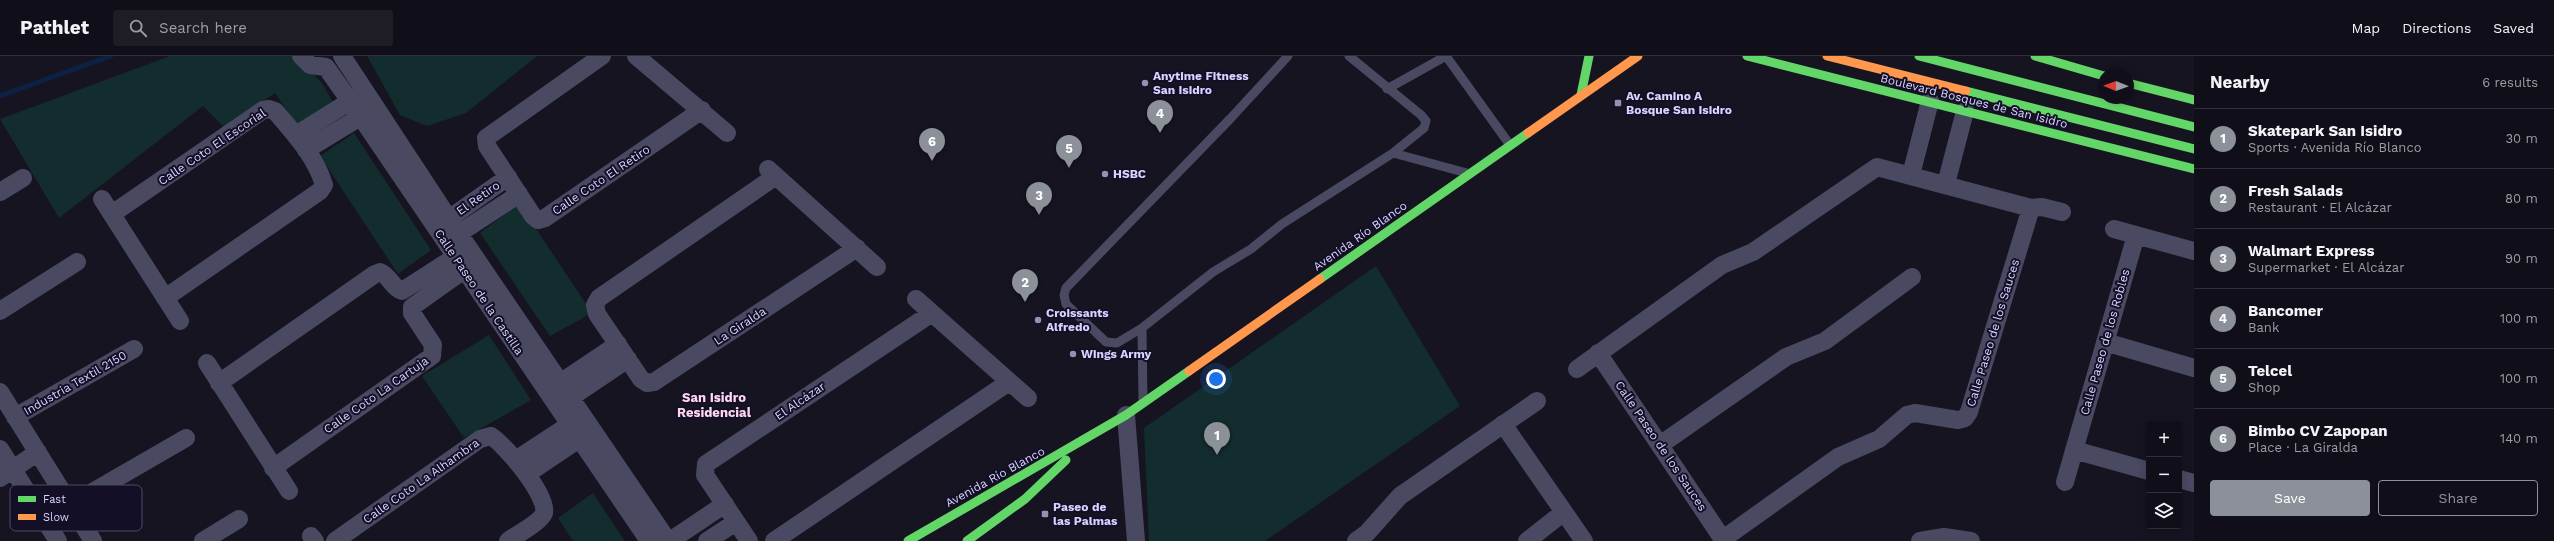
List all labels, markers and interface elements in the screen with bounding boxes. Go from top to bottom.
search box [113,10,393,46]
text: Pathlet [20,16,89,39]
icon: search [127,17,149,39]
text: Search here [159,19,247,37]
text: Map [2352,20,2380,36]
text: Directions [2402,20,2471,36]
text: Saved [2493,20,2534,36]
north arrow [2098,68,2134,104]
place label: Anytime Fitness San Isidro [1153,69,1249,97]
street label: Boulevard Bosques de San Isidro [1879,71,2069,131]
text: Nearby [2210,72,2269,92]
text: 6 results [2482,75,2538,90]
marker: Anytime Fitness San Isidro [1140,78,1150,88]
place label: Av. Camino A Bosque San Isidro [1626,89,1732,117]
marker: Av. Camino A Bosque San Isidro [1613,98,1623,108]
pin: 4 [1147,100,1173,133]
street label: Calle Coto El Escorial [156,106,269,188]
text: Skatepark San Isidro [2248,122,2402,140]
pin: 6 [919,128,945,161]
text: 1 [2220,131,2226,146]
text: 30 m [2506,131,2538,146]
pin: 5 [1056,135,1082,168]
text: Sports · Avenida Río Blanco [2248,140,2422,155]
street label: Calle Coto El Retiro [550,142,652,218]
place label: HSBC [1113,167,1146,181]
marker: HSBC [1100,169,1110,179]
street label: El Retiro [454,178,502,218]
pin: 3 [1026,182,1052,215]
text: Fresh Salads [2248,182,2343,200]
text: 2 [2219,191,2227,206]
text: 80 m [2505,191,2538,206]
street label: Avenida Río Blanco [1310,198,1410,274]
text: Restaurant · El Alcázar [2248,200,2392,215]
street label: Calle Paseo de la Castilla [432,227,526,358]
text: Walmart Express [2248,242,2375,260]
text: 3 [2219,251,2227,266]
text: 90 m [2505,251,2538,266]
street label: Calle Paseo de los Sauces [1964,258,2022,408]
text: Supermarket · El Alcázar [2248,260,2405,275]
street label: Calle Paseo de los Robles [2077,267,2133,417]
pin: 2 [1012,269,1038,302]
text: Bancomer [2248,302,2323,320]
street label: La Giralda [711,304,769,348]
place label: Croissants Alfredo [1046,306,1109,334]
text: 4 [2219,311,2227,326]
text: 100 m [2500,311,2538,326]
marker: Croissants Alfredo [1033,315,1043,325]
text: Bank [2248,320,2279,335]
place label: Wings Army [1081,347,1152,361]
street label: Industria Textil 2150 [21,348,129,418]
marker: Wings Army [1068,349,1078,359]
street label: Calle Coto La Cartuja [321,353,431,437]
text: Telcel [2248,362,2292,380]
your location [1206,369,1226,389]
text: 5 [2219,371,2227,386]
text: 100 m [2500,371,2538,386]
street label: Calle Paseo de los Sauces [1612,378,1710,514]
street label: El Alcázar [772,379,828,423]
text: Shop [2248,380,2280,395]
district label: San Isidro Residencial [677,390,752,420]
map controls [2146,421,2182,529]
button: + [2146,421,2182,457]
pin: 1 [1204,422,1230,455]
text: Bimbo CV Zapopan [2248,422,2388,440]
text: 6 [2219,431,2227,446]
text: 140 m [2500,431,2538,446]
street label: Calle Coto La Alhambra [360,435,482,526]
text: Place · La Giralda [2248,440,2358,455]
street label: Avenida Río Blanco [943,444,1047,510]
button: − [2146,457,2182,493]
button: Save [2210,480,2370,516]
button: Share [2378,480,2538,516]
legend [10,485,142,531]
text: Fast [43,493,66,506]
button: layers [2146,493,2182,529]
place label: Paseo de las Palmas [1053,500,1118,528]
marker: Paseo de las Palmas [1040,509,1050,519]
text: Slow [43,511,69,524]

